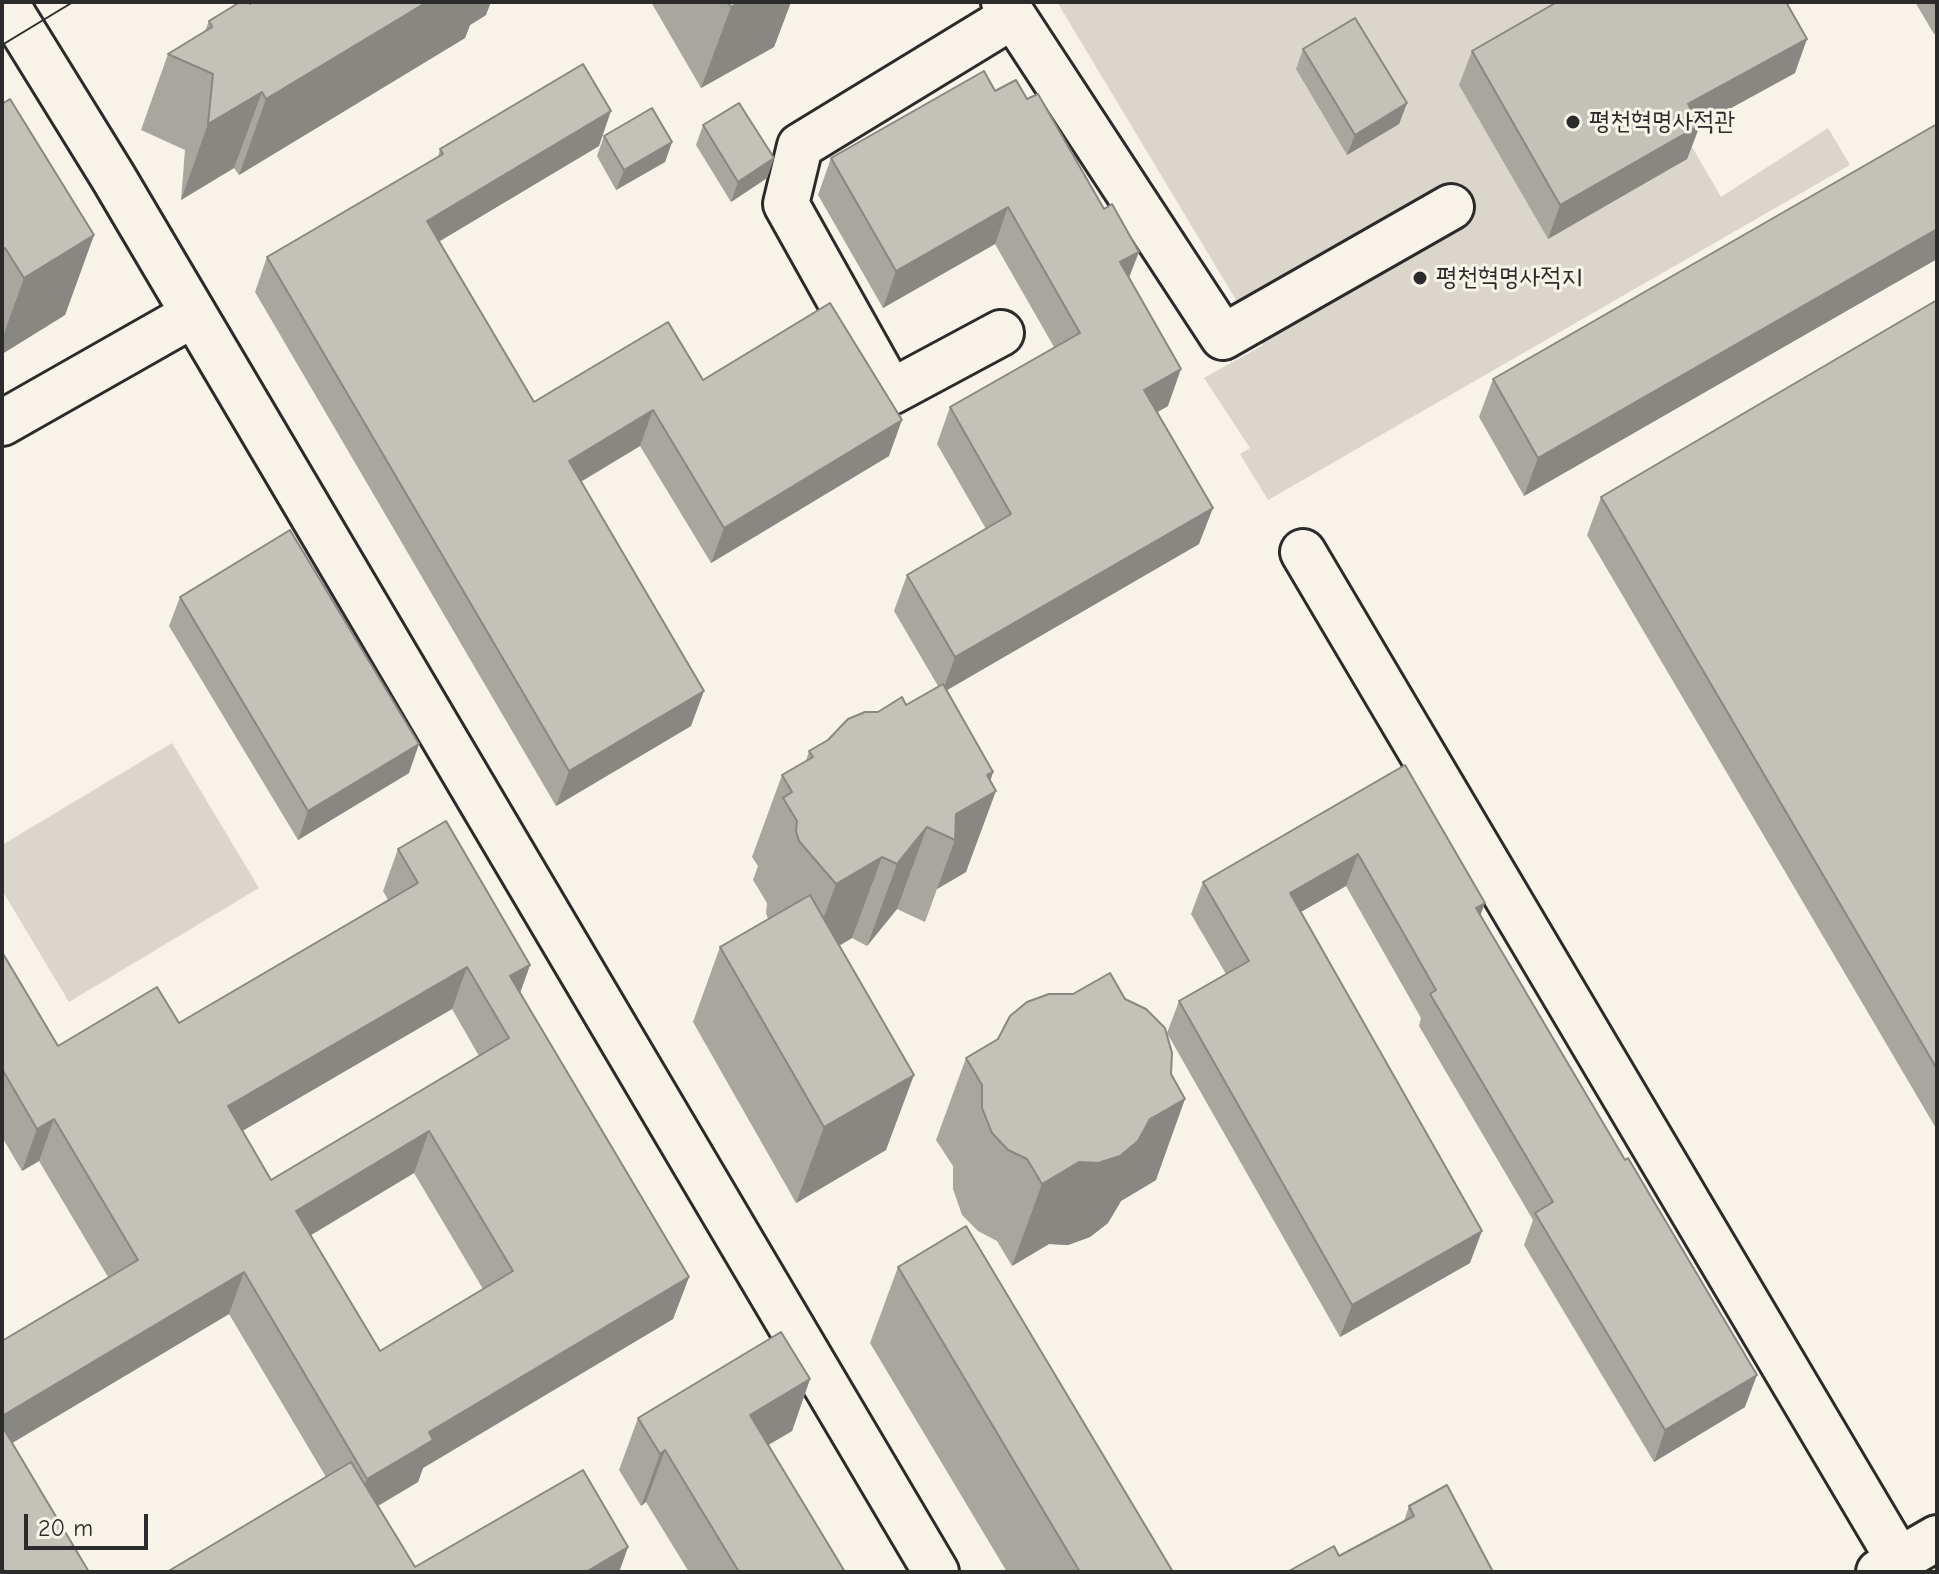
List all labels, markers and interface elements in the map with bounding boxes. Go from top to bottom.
place label: 평천혁명사적관 [1589,106,1735,138]
marker: 평천혁명사적관 [1564,113,1582,131]
place label: 평천혁명사적지 [1436,262,1582,294]
marker: 평천혁명사적지 [1411,269,1429,287]
scale bar [28,1498,152,1548]
text: 20 m [38,1514,93,1542]

